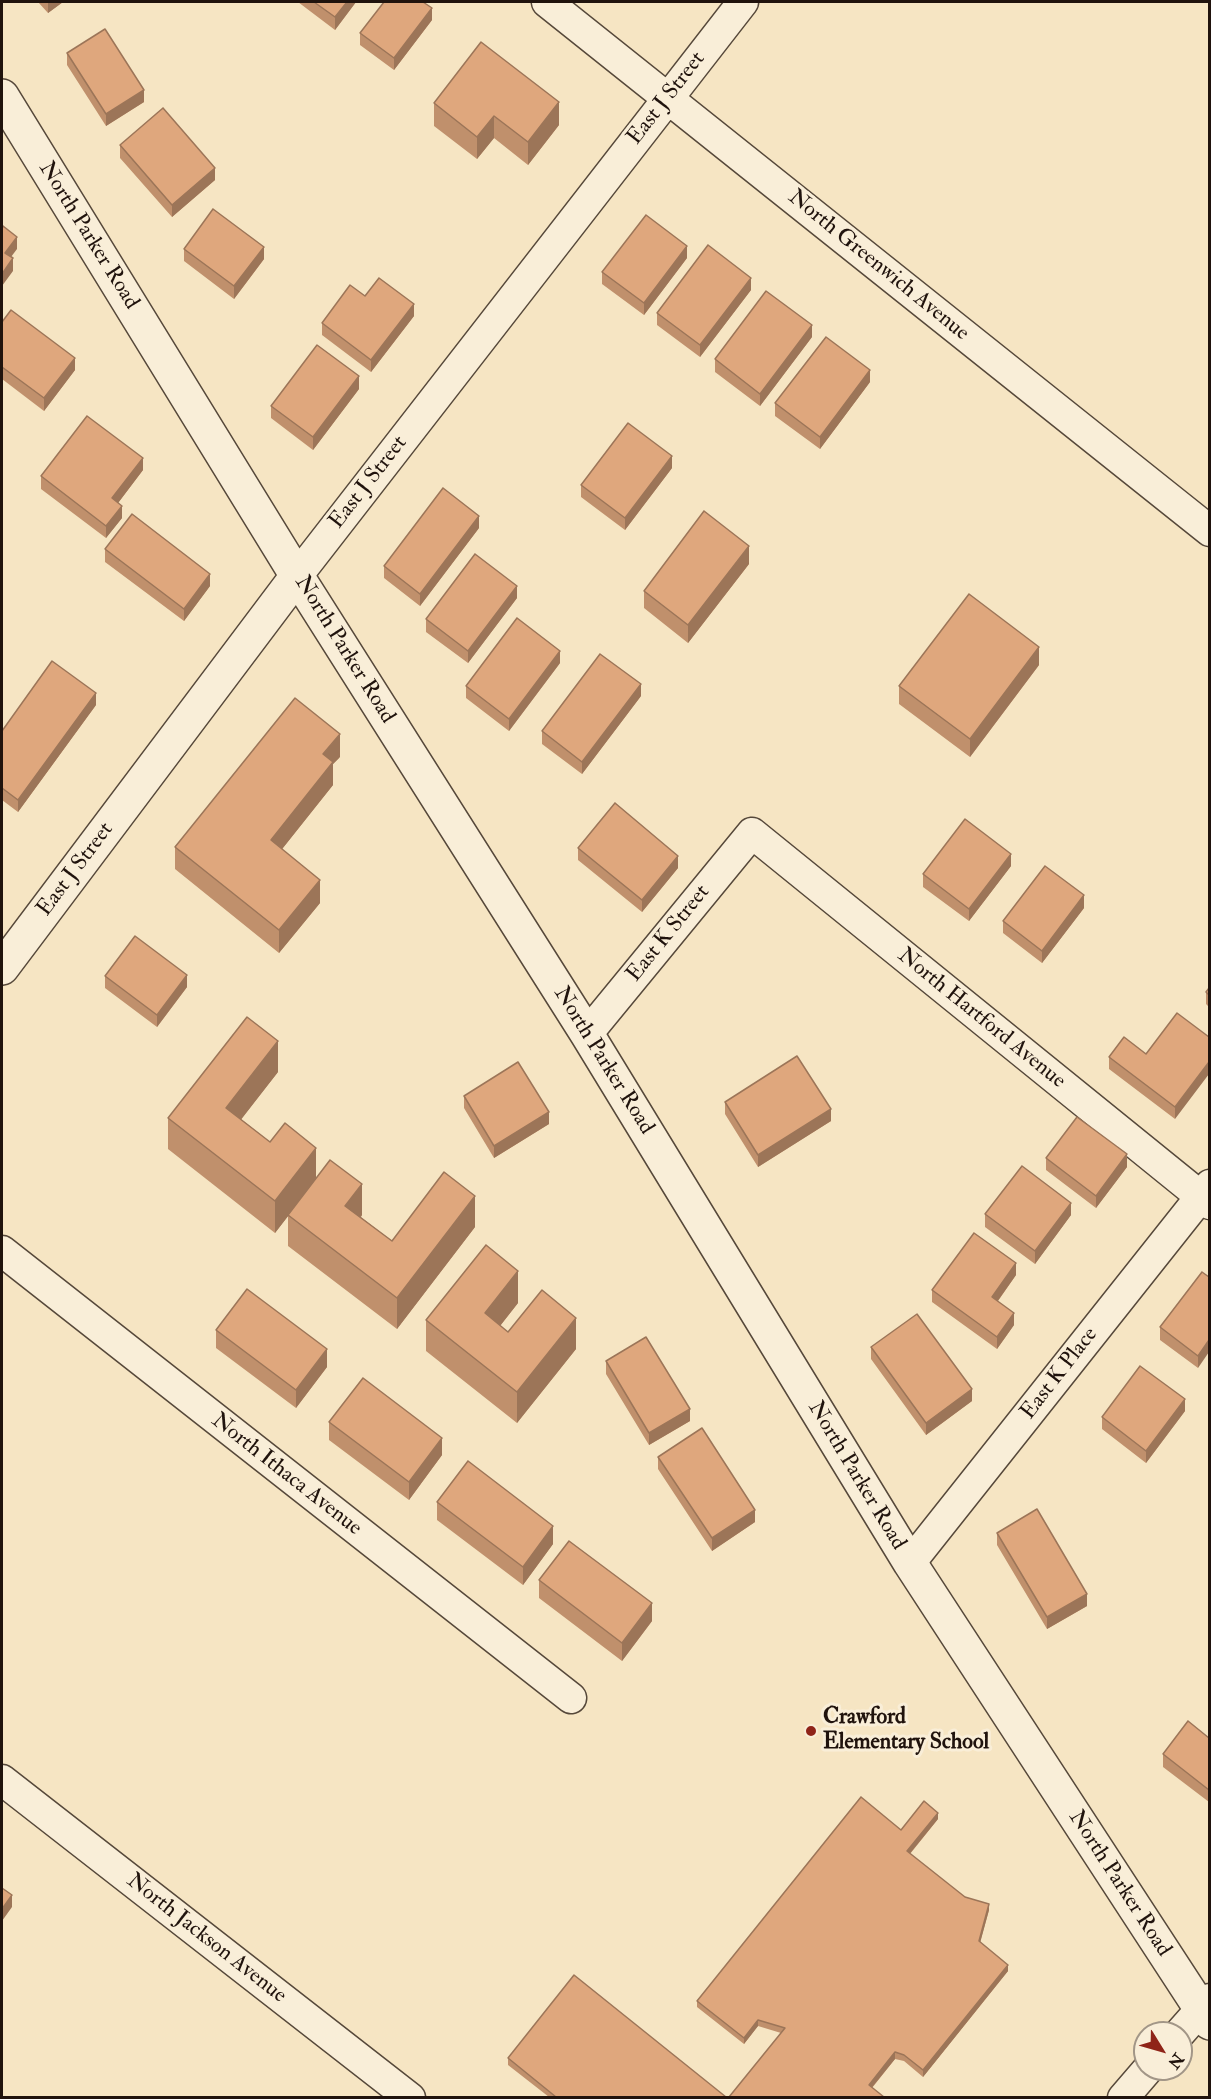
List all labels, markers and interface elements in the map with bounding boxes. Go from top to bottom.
street label: East J Street [622,47,712,151]
street label: North Parker Road [32,157,144,315]
street label: North Greenwich Avenue [782,185,974,347]
street label: East J Street [324,431,414,535]
street label: North Parker Road [288,571,400,729]
street label: East J Street [32,818,120,922]
street label: East K Street [622,880,716,988]
street label: North Hartford Avenue [892,943,1070,1095]
street label: North Parker Road [547,982,659,1140]
street label: East K Place [1016,1323,1104,1425]
street label: North Parker Road [801,1397,911,1555]
street label: North Ithaca Avenue [205,1408,367,1542]
place label: Crawford Elementary School [823,1705,989,1756]
marker: Crawford Elementary School [804,1724,818,1738]
street label: North Parker Road [1062,1806,1176,1962]
street label: North Jackson Avenue [121,1868,291,2010]
north arrow [1133,2021,1193,2081]
text: N [1163,2049,1188,2072]

